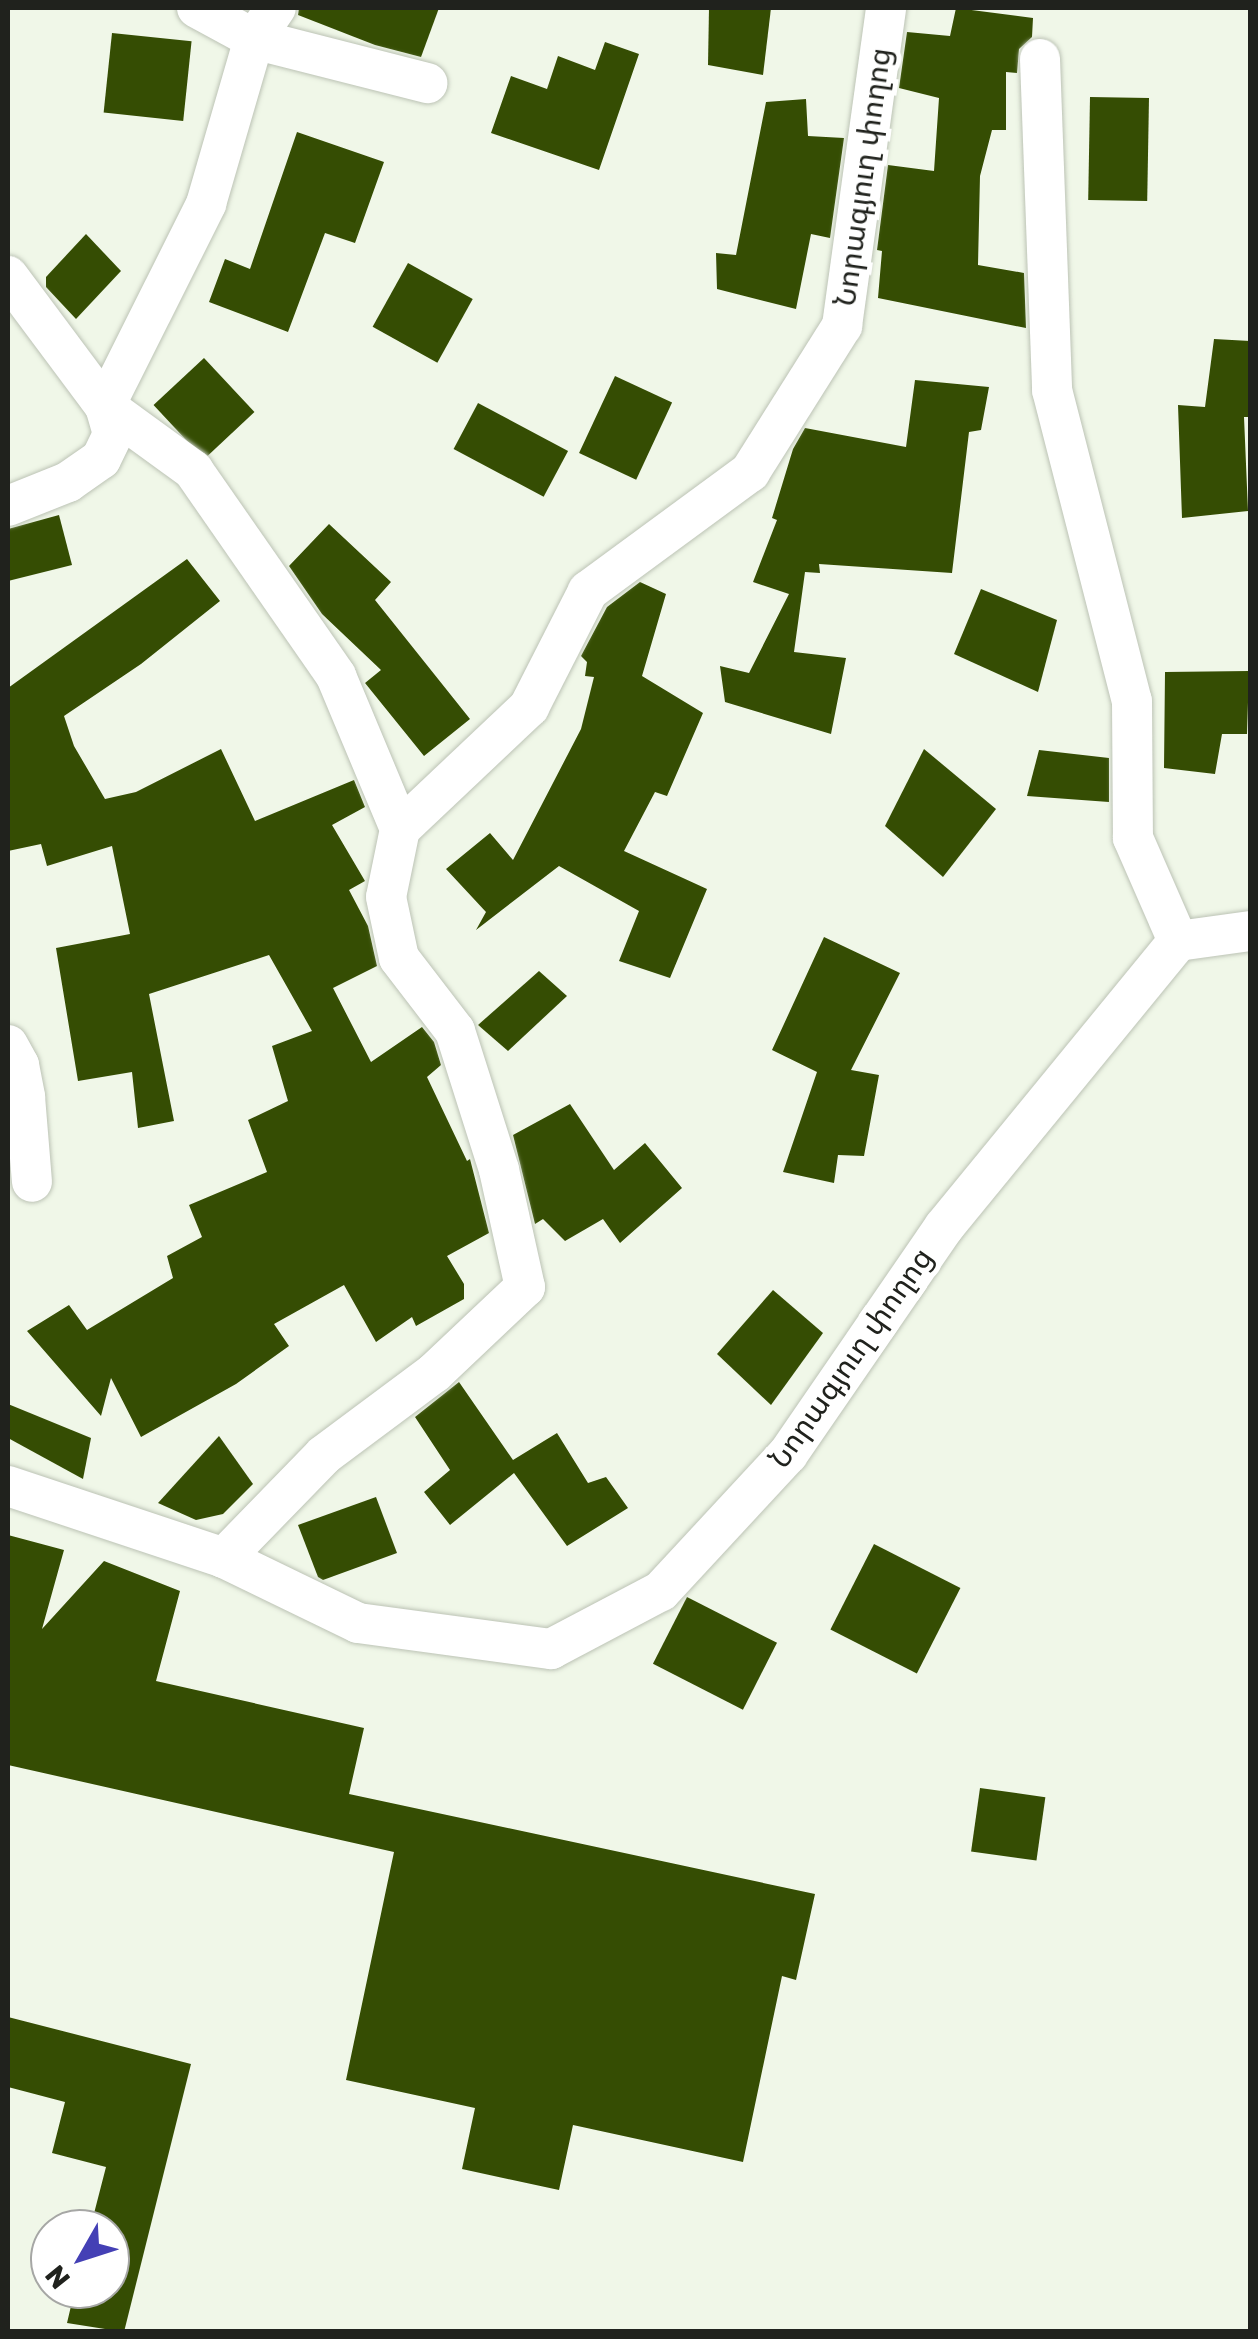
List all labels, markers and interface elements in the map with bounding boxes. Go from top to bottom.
street label: Նորագյուղ փողոց [827,45,899,309]
street label: Նորագյուղ փողոց [761,1241,941,1475]
north arrow [30,2209,130,2309]
text: N [39,2259,77,2295]

